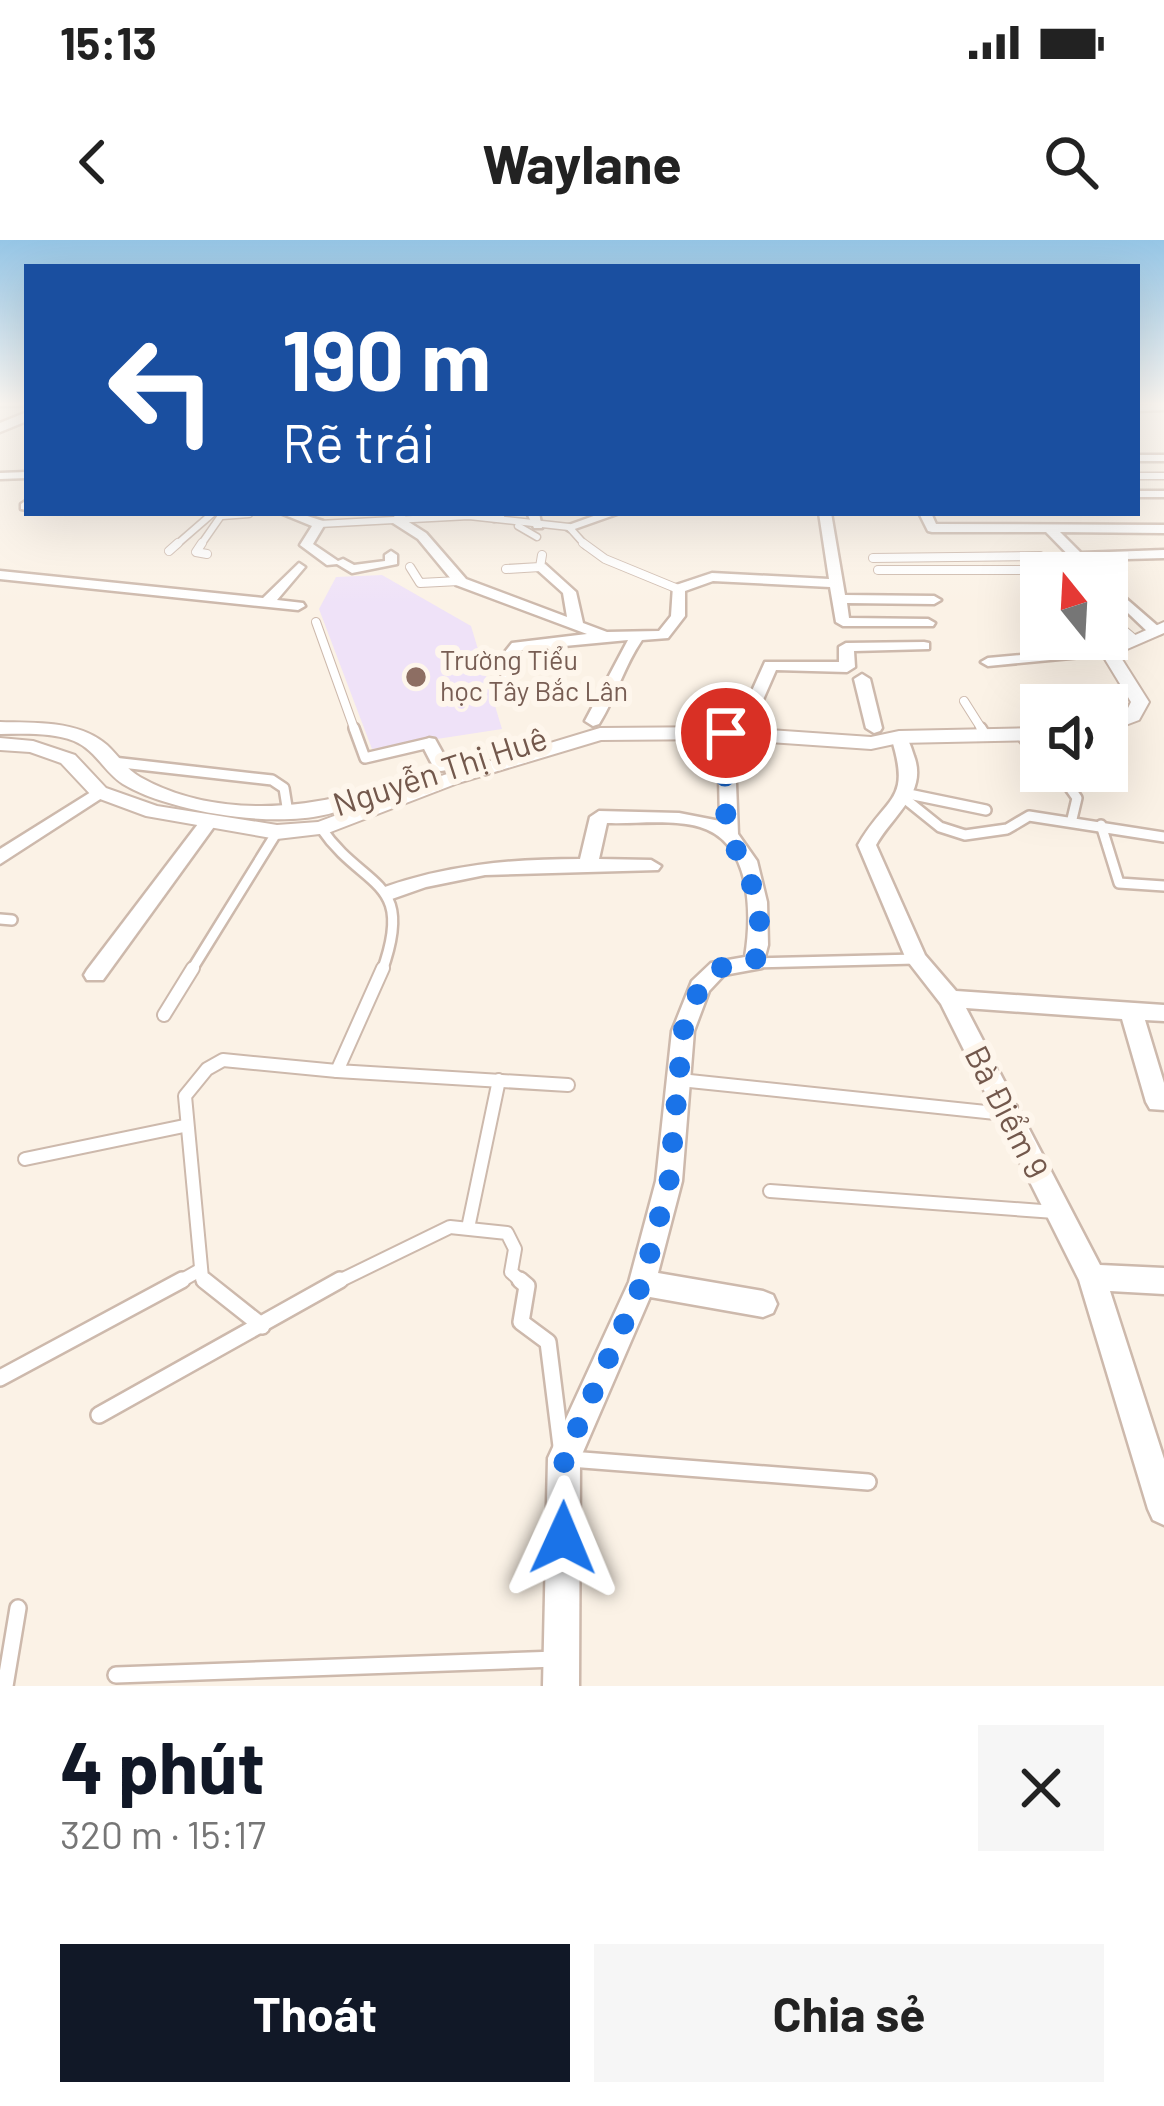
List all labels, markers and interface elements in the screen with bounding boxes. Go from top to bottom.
text: 15:13 [60,15,157,69]
icon: back [60,129,126,195]
icon: search [1038,129,1104,195]
text: Waylane [482,130,682,195]
text: 190 m [282,307,491,408]
icon: left [84,312,240,468]
text: Rẽ trái [282,409,435,474]
north arrow [1020,552,1128,660]
map controls [1020,552,1128,792]
place label: Trường Tiểu học Tây Bắc Lân [440,643,628,706]
marker: Trường Tiểu học Tây Bắc Lân [403,664,429,690]
pin [675,682,777,784]
button: sound [1020,684,1128,792]
icon: arrive [693,700,759,766]
street label: Nguyễn Thị Huê [328,717,552,823]
street label: Bà Điểm 9 [957,1039,1058,1185]
position arrow [500,1475,626,1601]
text: 4 phút [60,1722,265,1808]
button: close [978,1725,1104,1851]
text: 320 m · 15:17 [60,1810,266,1857]
button: Thoát [60,1944,570,2082]
button: Chia sẻ [594,1944,1104,2082]

